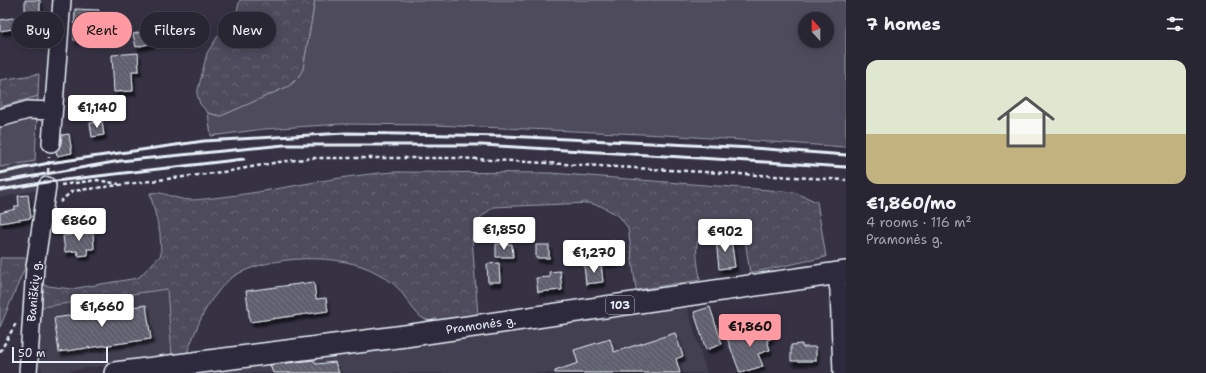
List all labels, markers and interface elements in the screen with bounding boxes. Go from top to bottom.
chip: Buy [12,12,64,48]
chip: Rent [72,12,132,48]
chip: Filters [140,12,210,48]
chip: New [218,12,276,48]
north arrow [798,12,834,48]
map controls [798,12,834,48]
text: 7 homes [866,13,941,35]
icon: filters [1164,13,1186,35]
icon: home [990,86,1062,158]
pin: €1,140 [64,95,130,129]
text: €1,140 [77,99,117,116]
text: €1,860/mo [866,192,956,214]
pin: €860 [55,208,103,242]
text: €860 [61,212,97,229]
text: 4 rooms · 116 m² [866,214,972,231]
pin: €1,850 [471,217,537,251]
pin: €902 [701,219,749,253]
text: €1,850 [482,221,526,238]
text: €902 [707,223,743,240]
text: Pramonės g. [866,231,943,248]
pin: €1,270 [561,240,627,274]
text: €1,270 [572,244,616,261]
street label: Baniškių g. [23,260,45,322]
pin: €1,660 [69,294,135,328]
road number: 103 [606,296,634,314]
text: €1,660 [80,298,124,315]
street label: Pramonės g. [445,312,517,338]
pin: €1,860 [717,314,783,348]
text: €1,860 [728,318,772,335]
scale bar [12,345,108,364]
text: 50 m [18,346,46,361]

